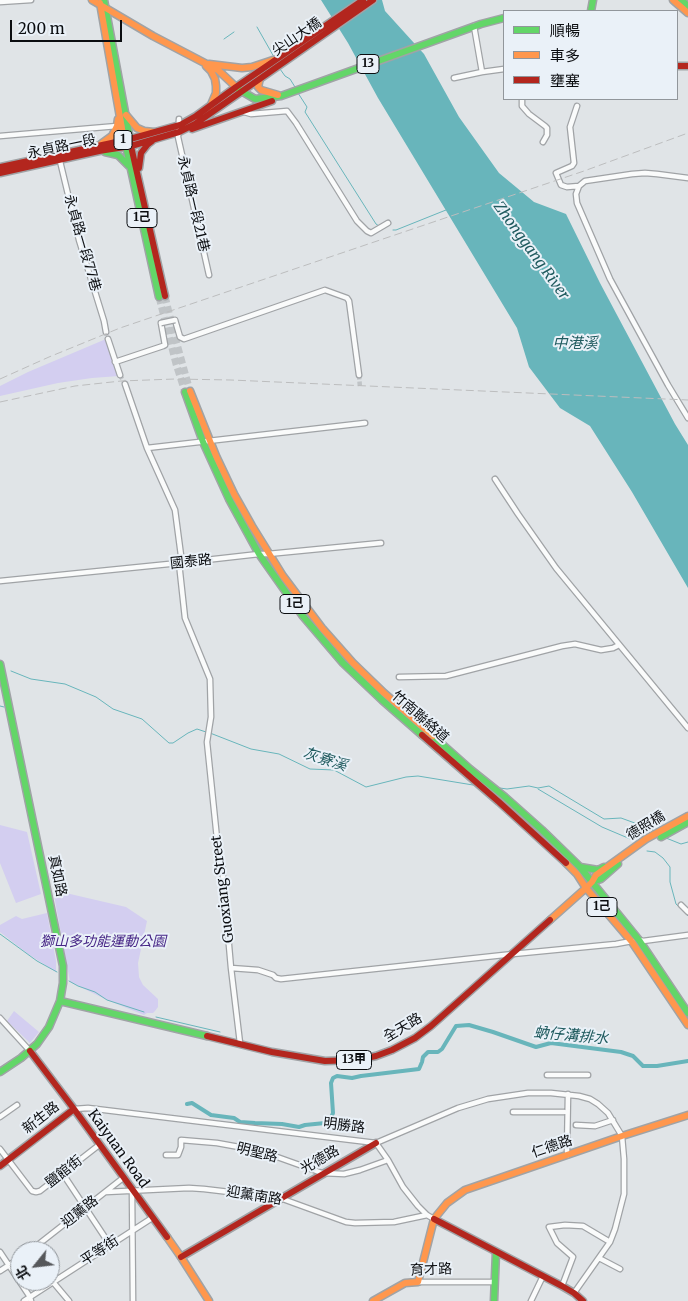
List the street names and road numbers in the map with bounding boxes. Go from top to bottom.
street label: 尖山大橋 [269,14,325,60]
road number: 13 [357,54,379,74]
road number: 1 [114,130,132,150]
street label: 永貞路一段 [26,132,98,162]
street label: 永貞路一段21巷 [174,154,212,254]
street label: 永貞路一段77巷 [60,193,104,293]
road number: 1己 [127,208,157,228]
street label: 國泰路 [169,551,213,573]
road number: 1己 [280,594,310,614]
street label: 竹南聯絡道 [388,688,452,746]
street label: 德照橋 [624,808,668,844]
street label: Guoxiang Street [208,834,238,944]
street label: 真如路 [44,854,70,898]
road number: 1己 [587,898,617,916]
street label: 全天路 [381,1010,425,1046]
road number: 13甲 [336,1050,372,1070]
street label: 新生路 [19,1098,63,1138]
street label: Kaiyuan Road [84,1106,152,1192]
street label: 明勝路 [322,1115,366,1137]
street label: 仁德路 [529,1132,575,1162]
street label: 明聖路 [235,1140,279,1166]
street label: 光德路 [298,1142,342,1178]
street label: 鹽館街 [42,1152,86,1192]
street label: 迎薰南路 [225,1183,283,1209]
street label: 迎薰路 [58,1192,102,1232]
street label: 平等街 [78,1233,122,1269]
street label: 育才路 [410,1261,452,1279]

